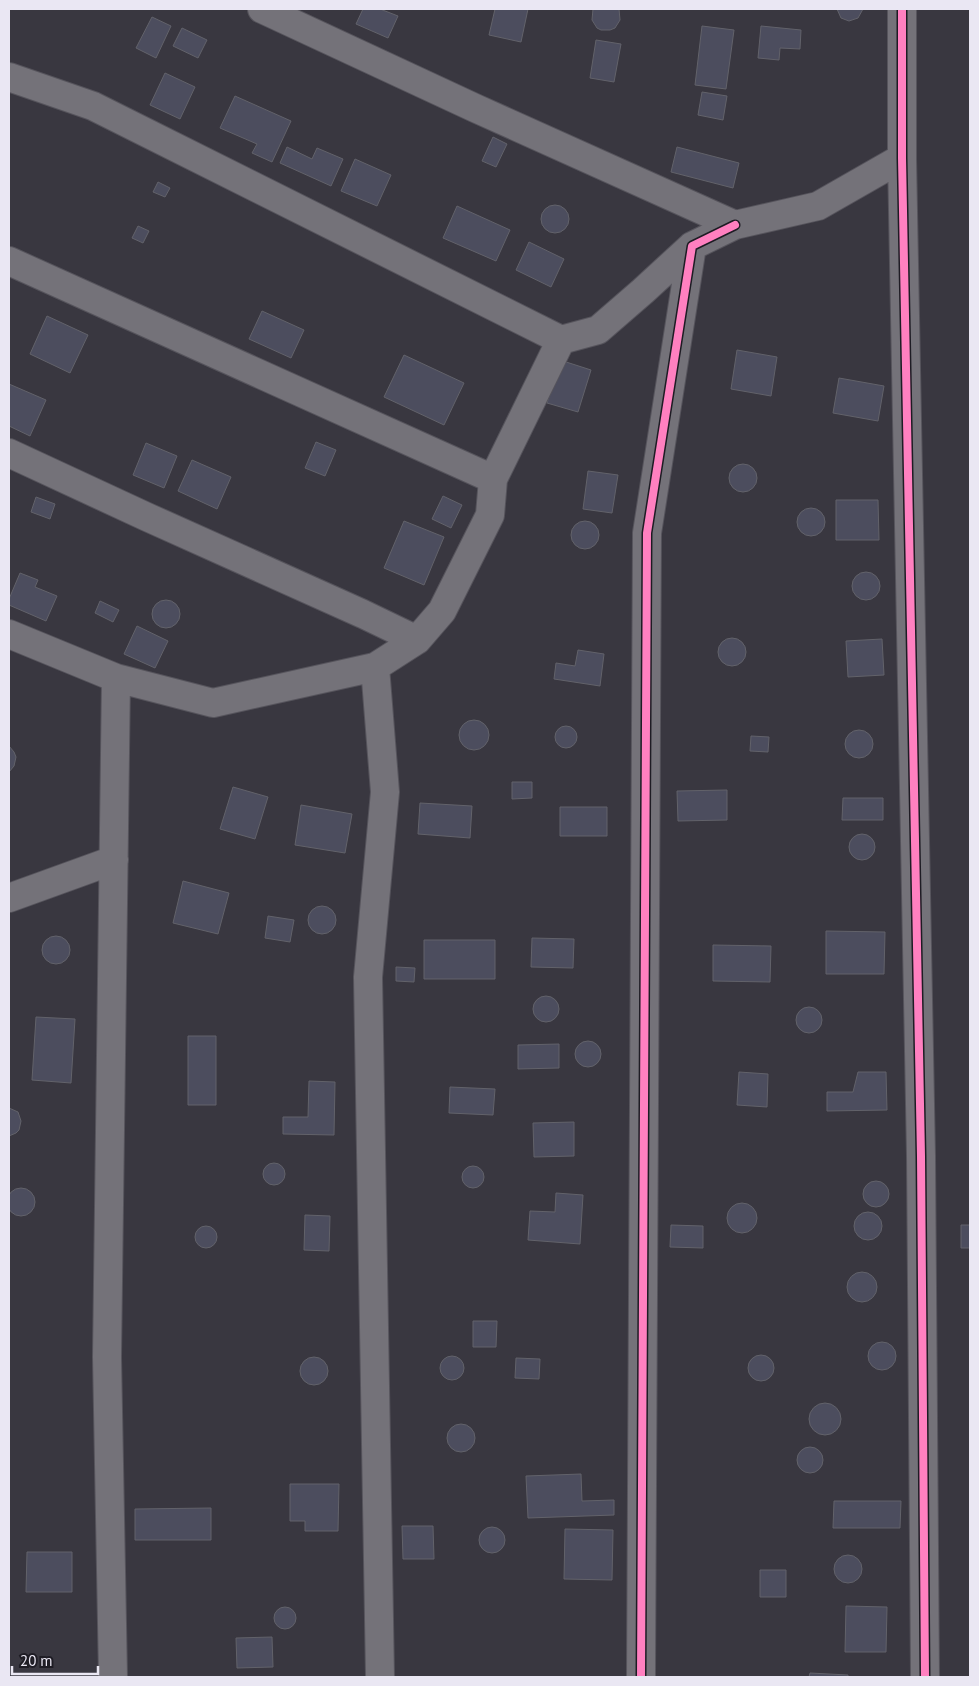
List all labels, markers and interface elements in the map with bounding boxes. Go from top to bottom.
scale bar [12,1644,99,1676]
text: 20 m [20,1651,53,1670]

